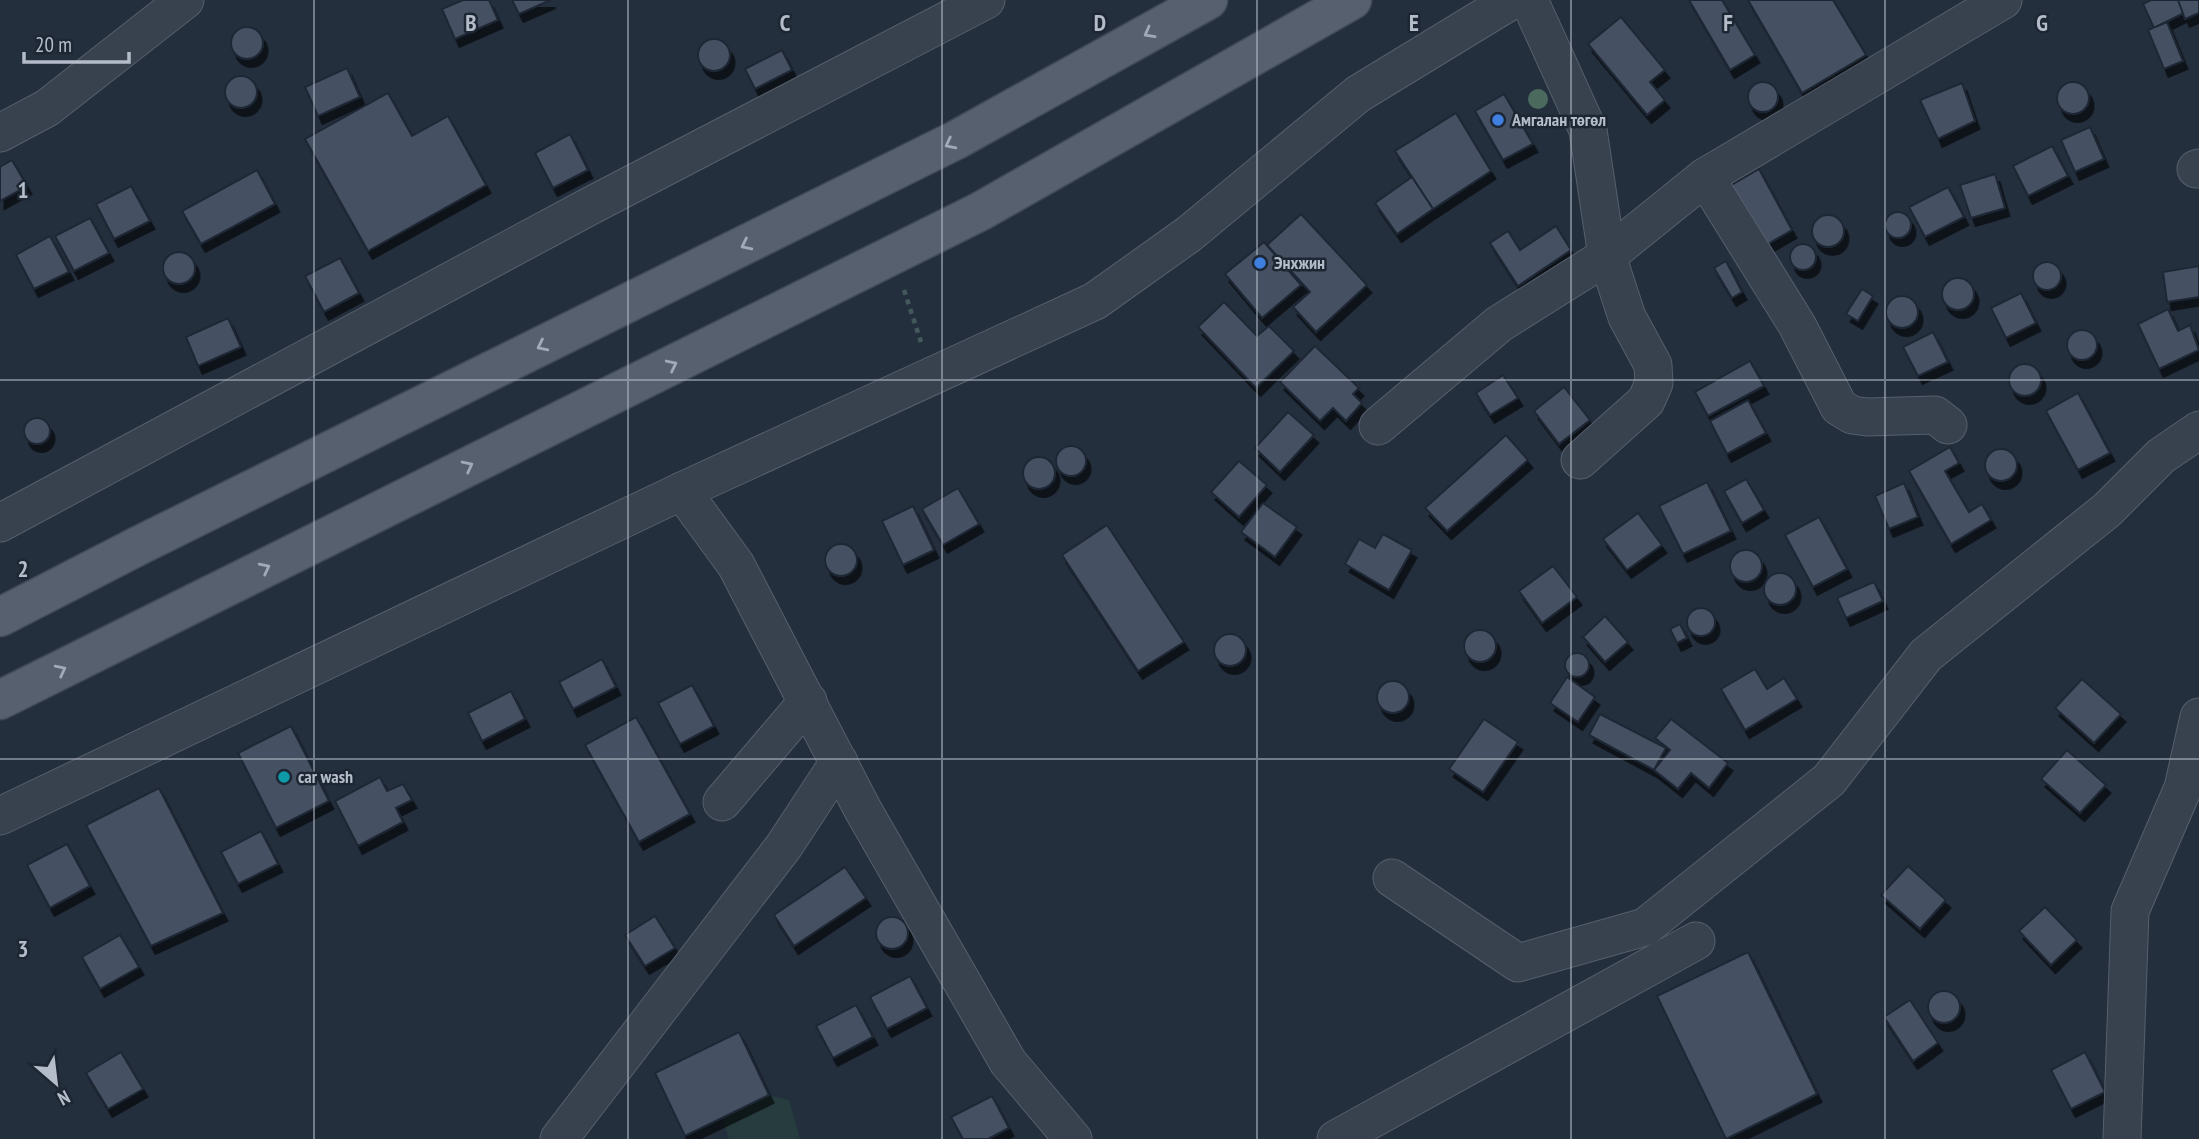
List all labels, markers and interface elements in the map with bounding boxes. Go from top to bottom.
text: B [465,8,477,37]
text: C [780,8,791,37]
text: D [1094,8,1106,37]
text: E [1409,8,1419,37]
text: F [1723,8,1733,37]
text: G [2036,8,2048,37]
scale bar [24,21,130,65]
one-way arrow [1143,25,1156,38]
text: 20 m [35,31,72,58]
place label: Амгалан төгөл [1511,108,1606,131]
marker: Амгалан төгөл [1490,112,1506,128]
one-way arrow [944,135,957,149]
text: 1 [18,175,29,204]
one-way arrow [741,236,753,250]
place label: Энхжин [1274,251,1325,274]
marker: Энхжин [1252,255,1268,271]
one-way arrow [537,337,549,351]
one-way arrow [665,359,677,373]
one-way arrow [461,461,473,475]
text: 2 [18,554,29,583]
one-way arrow [258,562,270,576]
one-way arrow [54,664,66,678]
place label: car wash [298,765,353,788]
marker: car wash [276,769,292,785]
text: 3 [18,934,29,963]
north arrow [21,1048,91,1118]
text: N [54,1085,74,1111]

